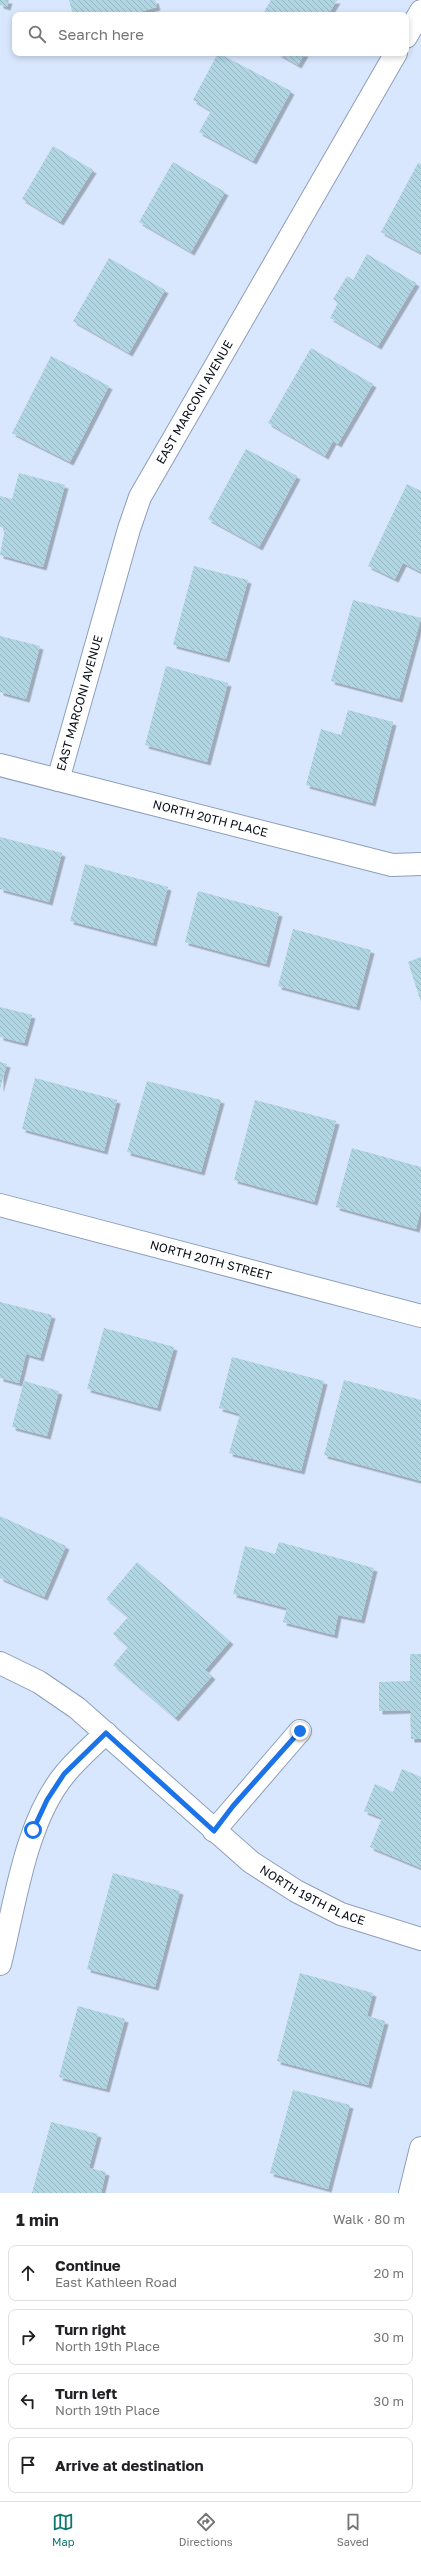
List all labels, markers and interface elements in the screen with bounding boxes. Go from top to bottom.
search box [12,12,409,56]
icon: search [26,23,48,45]
text: Search here [58,25,144,43]
street label: EAST MARCONI AVENUE [153,337,236,467]
street label: EAST MARCONI AVENUE [53,633,106,772]
street label: NORTH 20TH PLACE [151,796,269,840]
street label: NORTH 20TH STREET [149,1237,274,1283]
route end [291,1722,309,1740]
route start [24,1821,42,1839]
street label: NORTH 19TH PLACE [257,1862,367,1928]
text: 1 min [16,2209,59,2230]
text: Walk · 80 m [333,2211,405,2227]
text: Continue [55,2256,121,2274]
icon: ahead [17,2262,39,2284]
text: 20 m [374,2265,404,2281]
text: East Kathleen Road [55,2274,177,2290]
text: Turn right [55,2320,126,2338]
icon: right [17,2326,39,2348]
text: 30 m [374,2329,404,2345]
text: North 19th Place [55,2338,160,2354]
text: Turn left [55,2384,117,2402]
icon: left [17,2390,39,2412]
text: 30 m [374,2393,404,2409]
text: North 19th Place [55,2402,160,2418]
icon: arrive [17,2454,39,2476]
text: Arrive at destination [55,2456,204,2474]
tab: Map [52,2511,75,2548]
tab: Directions [179,2511,233,2548]
tab: Saved [337,2511,369,2548]

